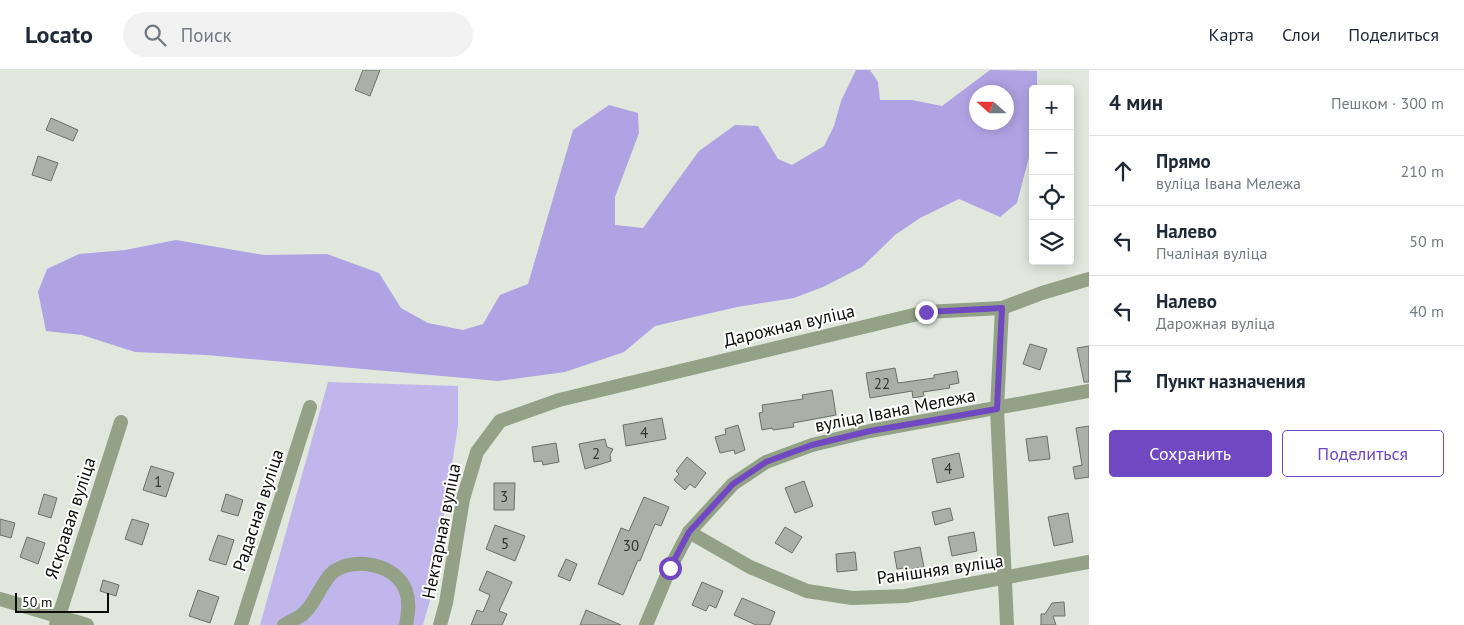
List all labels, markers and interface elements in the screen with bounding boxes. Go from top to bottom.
search box [123,12,473,57]
text: Locato [25,19,93,50]
icon: search [141,21,169,49]
text: Поиск [181,23,232,47]
text: Карта [1209,23,1254,46]
text: Слои [1282,23,1320,46]
text: Поделиться [1348,23,1439,46]
north arrow [969,85,1014,130]
map controls [1029,85,1074,265]
button: + [1029,85,1074,130]
text: 4 мин [1109,89,1163,116]
text: Пешком · 300 m [1331,93,1444,113]
button: − [1029,130,1074,175]
text: Прямо [1156,149,1211,173]
icon: ahead [1109,157,1137,185]
text: 210 m [1401,161,1444,181]
text: вуліца Івана Мележа [1156,173,1301,193]
button: locate [1029,175,1074,220]
text: Налево [1156,219,1217,243]
button: layers [1029,220,1074,265]
icon: left [1109,227,1137,255]
text: 50 m [1409,231,1444,251]
text: Пчаліная вуліца [1156,243,1267,263]
text: Налево [1156,289,1217,313]
icon: left [1109,297,1137,325]
street label: Дарожная вуліца [721,299,857,351]
route end [915,301,938,324]
text: 40 m [1409,301,1444,321]
text: Дарожная вуліца [1156,313,1275,333]
icon: arrive [1109,367,1137,395]
text: Пункт назначения [1156,369,1306,393]
house number: 22 [874,374,890,393]
street label: вуліца Івана Мележа [813,383,977,437]
house number: 4 [640,423,648,442]
button: Сохранить [1109,430,1272,477]
button: Поделиться [1282,430,1444,477]
house number: 2 [592,444,600,463]
street label: Радасная вуліца [227,446,289,574]
street label: Яскравая вуліца [39,454,101,582]
house number: 4 [944,459,952,478]
street label: Нектарная вуліца [417,461,465,601]
house number: 1 [154,472,162,491]
house number: 3 [500,487,508,506]
house number: 5 [501,534,509,553]
house number: 30 [623,536,639,555]
street label: Ранішняя вуліца [875,549,1005,589]
route start [659,557,682,580]
scale bar [15,590,109,613]
text: 50 m [22,593,52,611]

